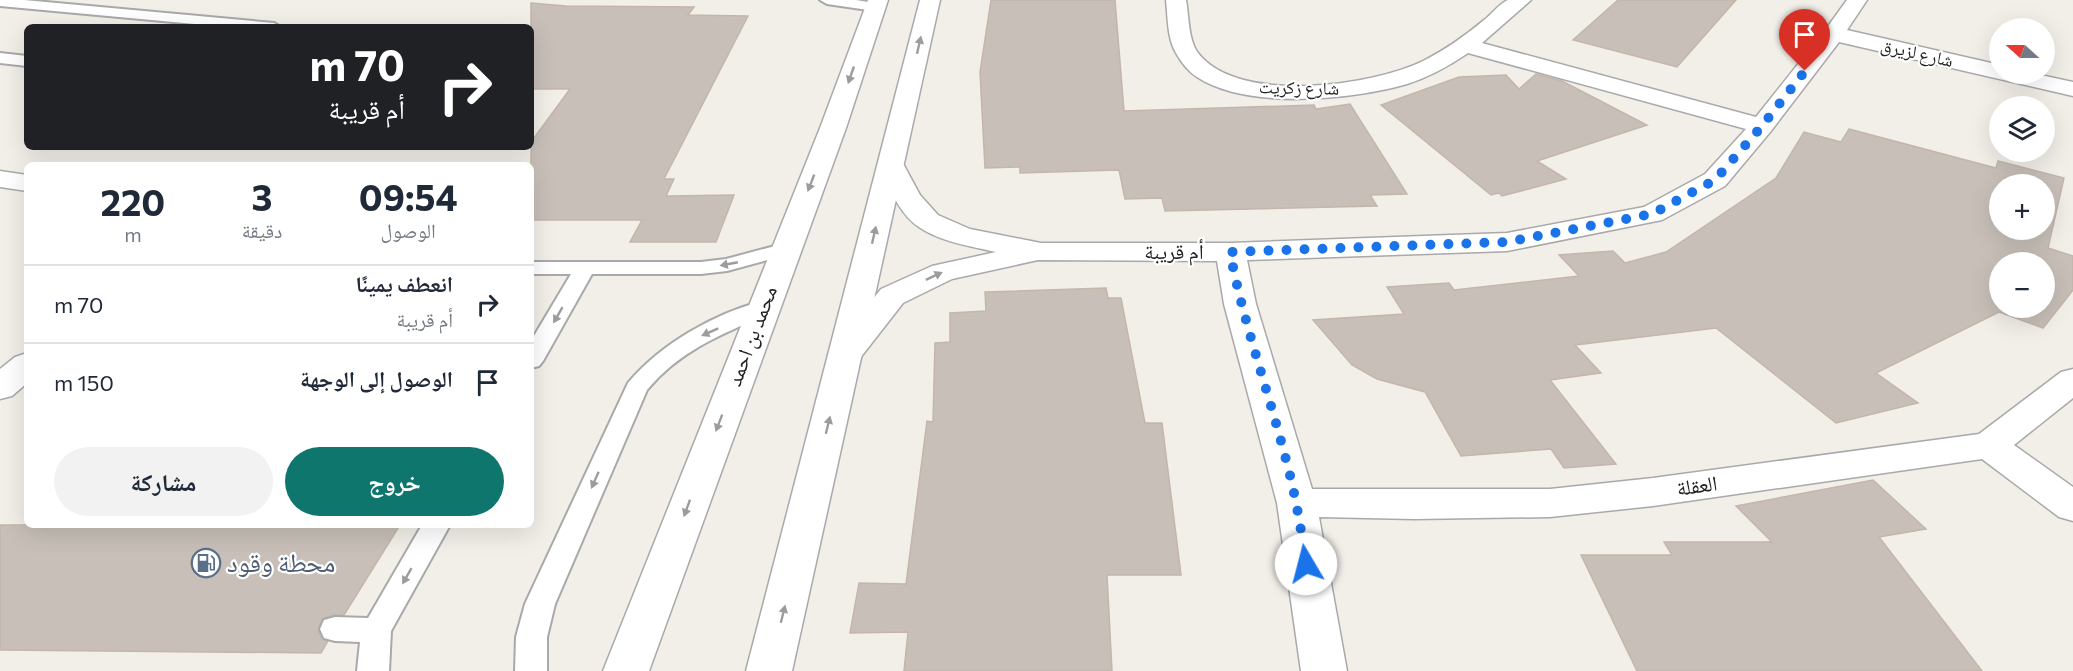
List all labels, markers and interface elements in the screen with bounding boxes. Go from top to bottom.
pin [1779,9,1830,71]
icon: arrive [1788,18,1821,51]
north arrow [1989,18,2055,84]
map controls [1989,18,2055,318]
street label: شارع لزيرق [1879,33,1956,72]
one-way arrow [914,36,924,54]
text: 70 m [310,38,405,90]
icon: right [426,48,504,126]
one-way arrow [846,66,856,84]
street label: شارع زكريت [1259,75,1339,100]
text: أم قريبة [329,92,405,125]
button: layers [1989,96,2055,162]
text: 3 [252,174,272,218]
text: 09:54 [359,174,458,218]
one-way arrow [806,174,816,192]
button: + [1989,174,2055,240]
text: 220 [101,179,165,223]
text: دقيقة [242,218,282,242]
text: الوصول [380,218,436,242]
text: m [124,222,142,246]
one-way arrow [870,225,879,244]
street label: أم قريبة [1144,238,1204,266]
button: − [1989,252,2055,318]
one-way arrow [719,260,738,269]
text: انعطف يمينًا [355,270,453,297]
one-way arrow [925,271,943,281]
street label: محمد بن احمد [720,282,783,390]
icon: right [471,288,504,321]
text: 70 m [54,291,103,318]
text: أم قريبة [396,307,453,331]
one-way arrow [553,307,563,324]
one-way arrow [701,327,718,336]
text: الوصول إلى الوجهة [300,365,453,392]
icon: arrive [471,366,504,399]
text: 150 m [54,369,114,396]
one-way arrow [714,415,724,433]
one-way arrow [824,415,834,434]
button: مشاركة [54,447,273,516]
button: خروج [285,447,504,516]
street label: العقلة [1675,469,1719,500]
one-way arrow [590,471,600,489]
one-way arrow [682,499,691,517]
position arrow [1274,532,1338,596]
place label: محطة وقود [227,546,335,578]
fuel station icon: محطة وقود [190,547,222,579]
one-way arrow [402,568,412,585]
one-way arrow [778,605,788,623]

